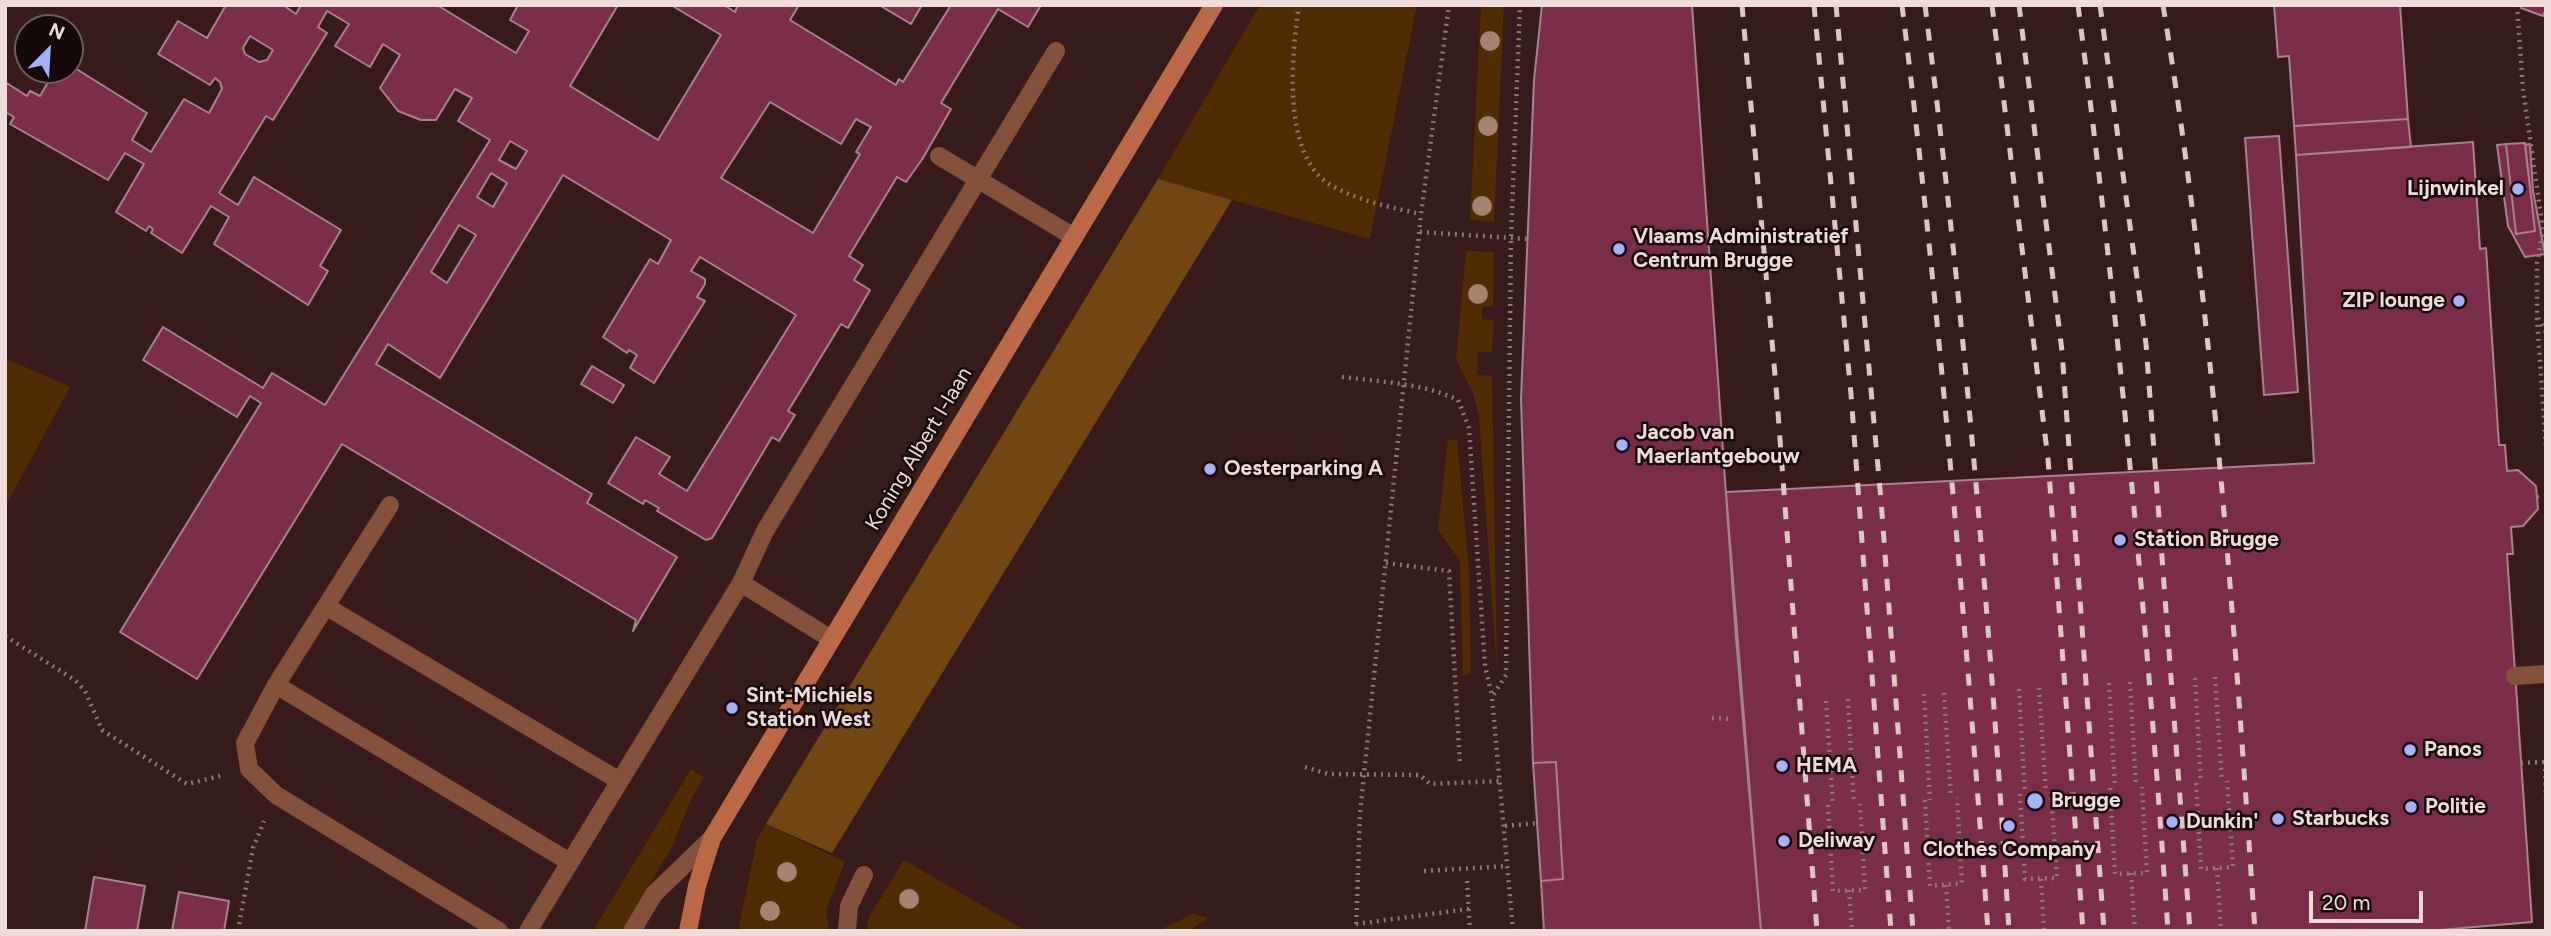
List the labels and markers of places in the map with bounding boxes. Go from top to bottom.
place label: Lijnwinkel [2407,176,2504,202]
marker: Lijnwinkel [2510,181,2526,197]
place label: Vlaams Administratief Centrum Brugge [1633,224,1849,274]
marker: Vlaams Administratief Centrum Brugge [1611,241,1627,257]
place label: ZIP lounge [2343,288,2445,314]
marker: ZIP lounge [2451,293,2467,309]
place label: Jacob van Maerlantgebouw [1636,420,1800,470]
marker: Jacob van Maerlantgebouw [1614,437,1630,453]
place label: Oesterparking A [1224,456,1383,482]
marker: Oesterparking A [1202,461,1218,477]
place label: Station Brugge [2134,527,2279,553]
marker: Station Brugge [2112,532,2128,548]
place label: Sint-Michiels Station West [746,683,872,733]
marker: Sint-Michiels Station West [724,700,740,716]
place label: Panos [2424,737,2482,763]
marker: Panos [2402,742,2418,758]
place label: HEMA [1796,753,1857,779]
marker: HEMA [1774,758,1790,774]
place label: Brugge [2051,788,2121,814]
marker: Brugge [2025,791,2045,811]
place label: Politie [2425,794,2486,820]
marker: Politie [2403,799,2419,815]
place label: Starbucks [2292,806,2389,832]
place label: Dunkin' [2186,809,2258,835]
marker: Starbucks [2270,811,2286,827]
marker: Dunkin' [2164,814,2180,830]
marker: Clothes Company [2001,818,2017,834]
place label: Deliway [1798,828,1875,854]
marker: Deliway [1776,833,1792,849]
place label: Clothes Company [1923,837,2095,863]

